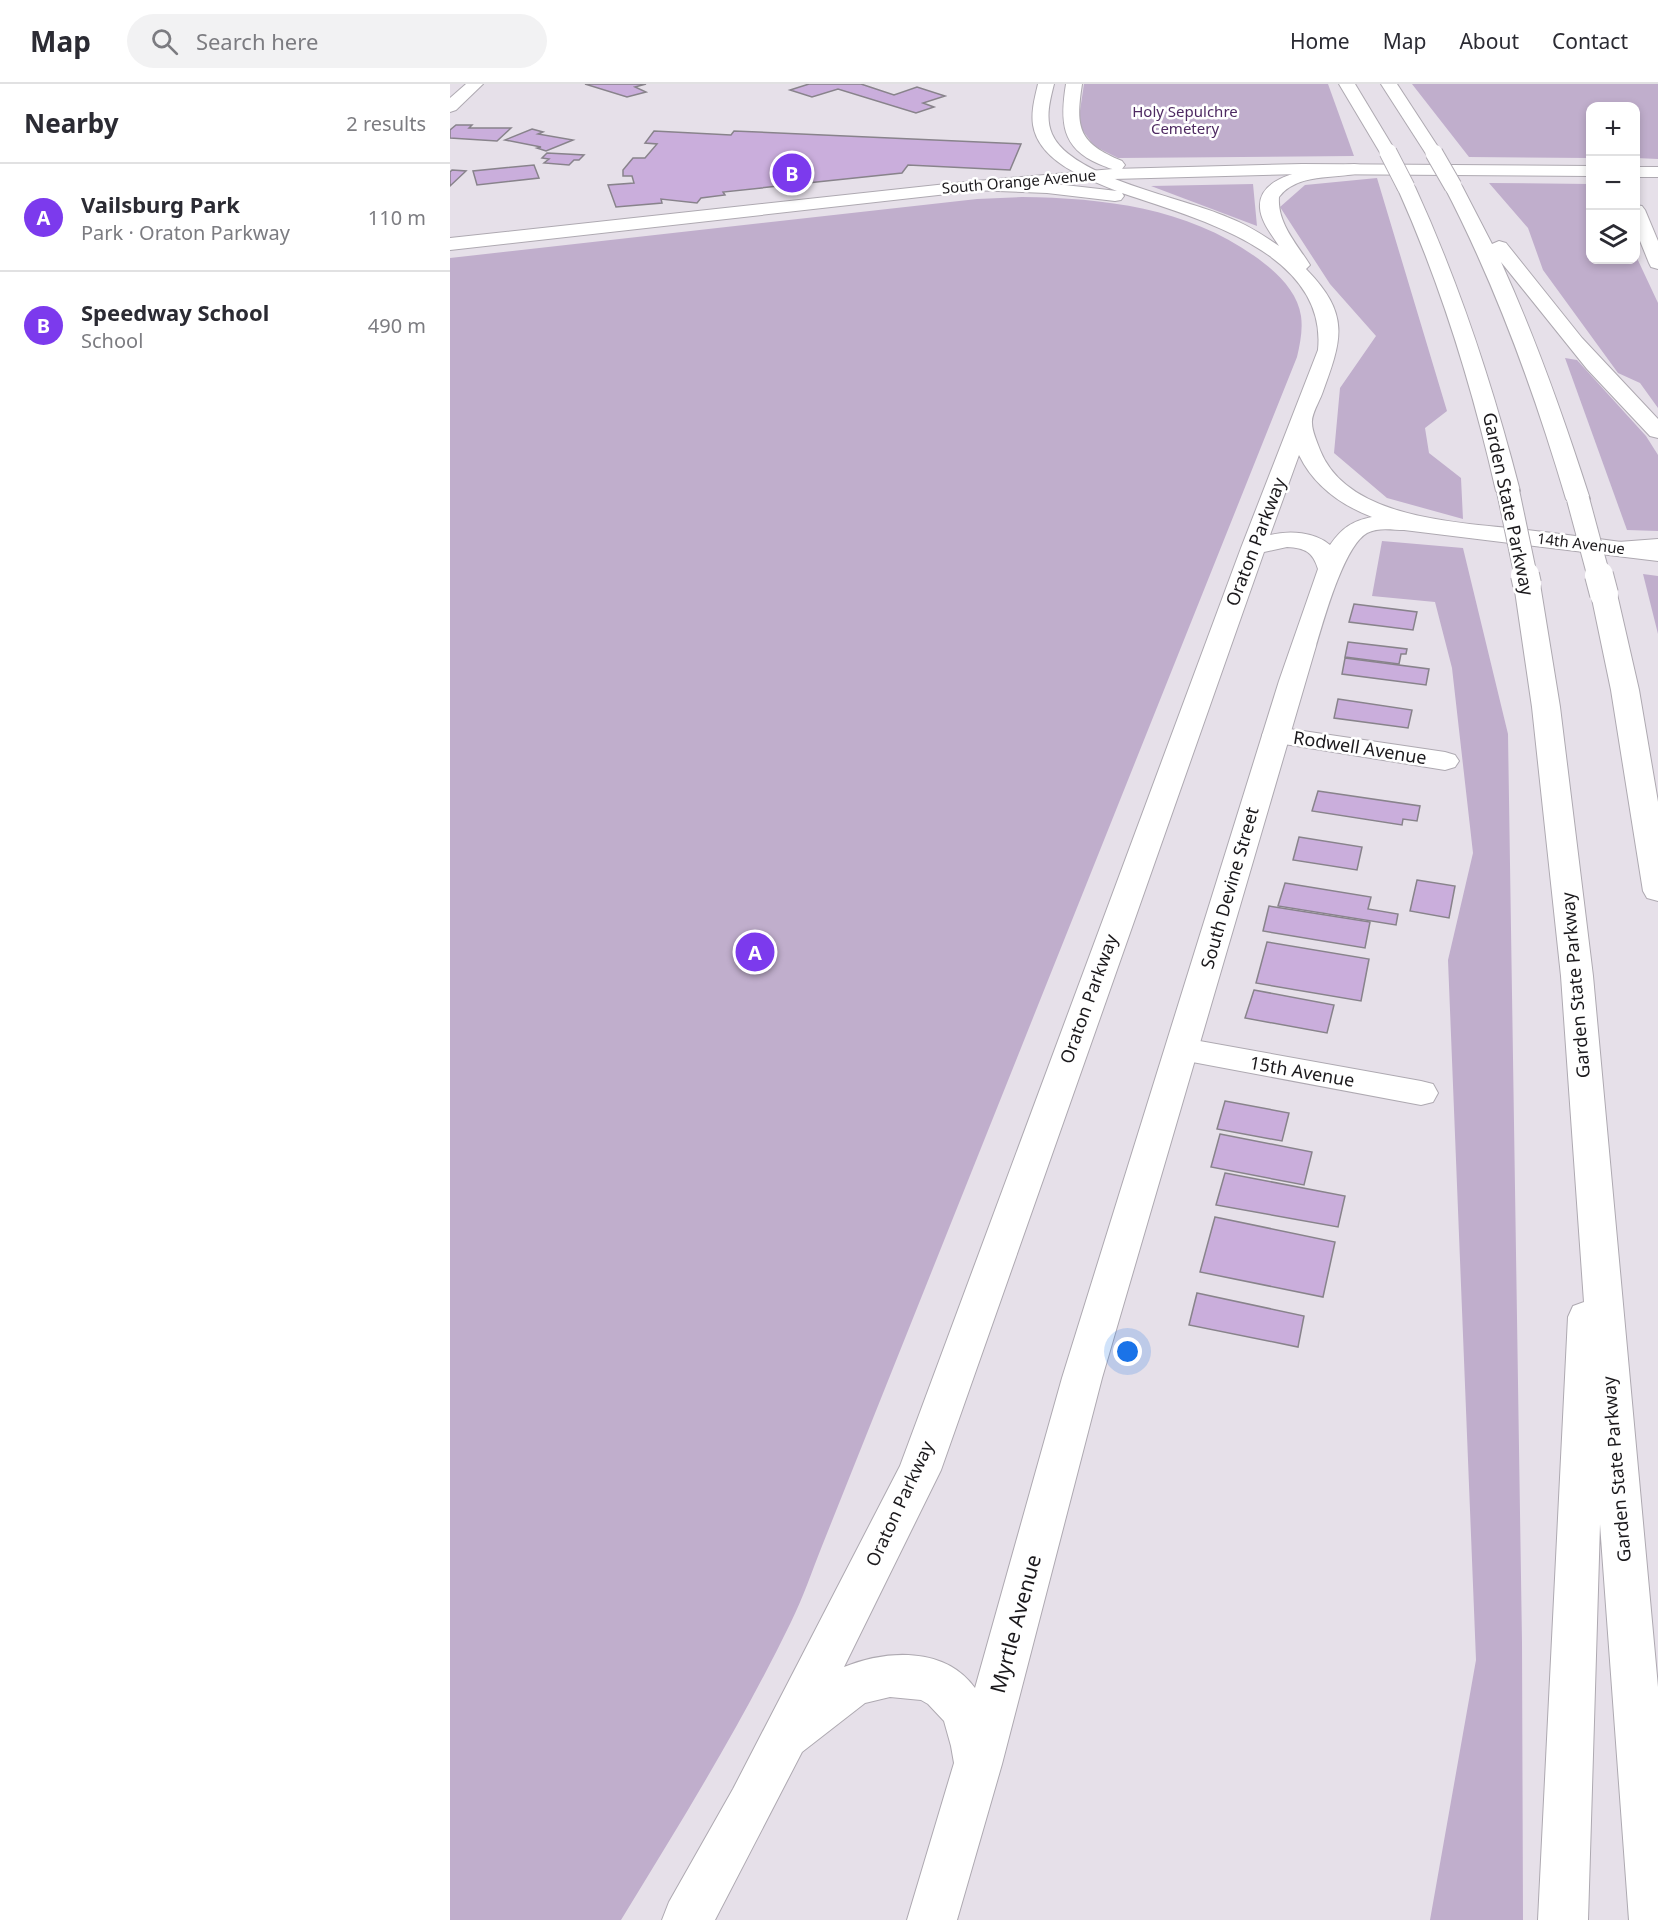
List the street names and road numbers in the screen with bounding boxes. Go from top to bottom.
street label: South Orange Avenue [941,164,1097,198]
street label: Garden State Parkway [1478,410,1540,598]
street label: Oraton Parkway [1220,473,1291,609]
street label: 14th Avenue [1536,528,1626,558]
street label: Rodwell Avenue [1292,725,1429,769]
street label: South Devine Street [1194,804,1264,971]
street label: Garden State Parkway [1555,890,1595,1079]
street label: Oraton Parkway [1054,930,1123,1067]
street label: 15th Avenue [1248,1050,1356,1092]
street label: Garden State Parkway [1596,1374,1636,1563]
street label: Oraton Parkway [860,1436,939,1570]
street label: Myrtle Avenue [983,1551,1047,1696]

